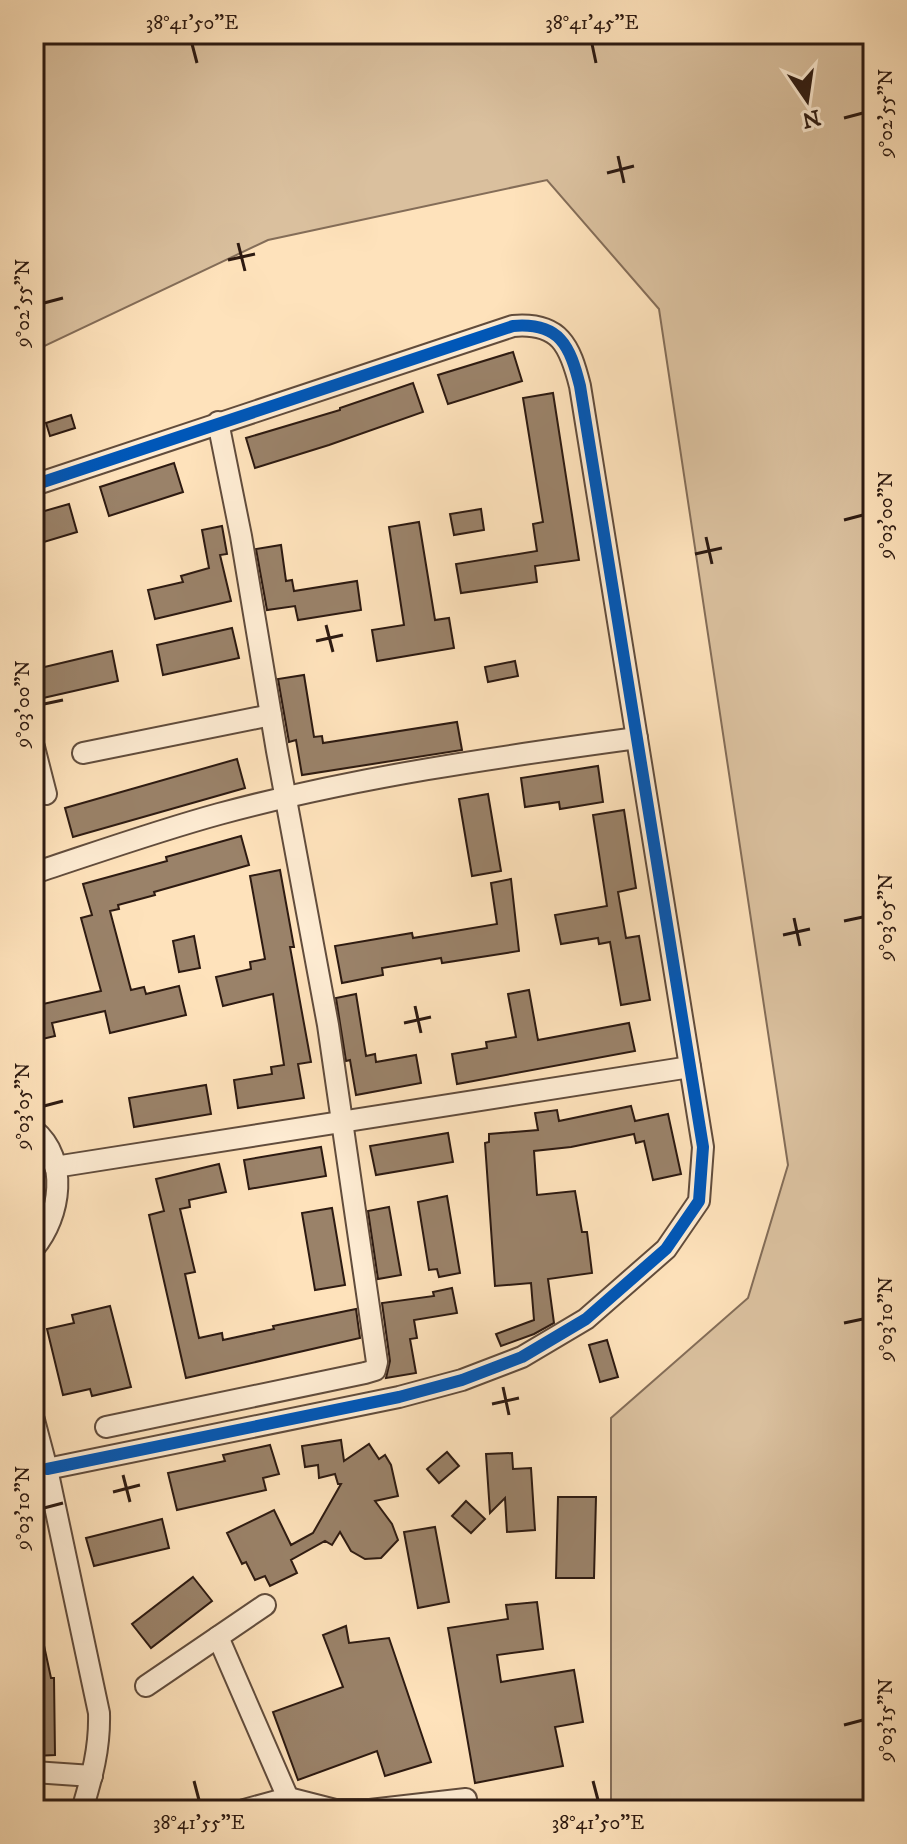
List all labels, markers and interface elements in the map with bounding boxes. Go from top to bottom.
text: 38°41'50"E [146,11,238,36]
text: 38°41'45"E [545,11,639,36]
north arrow [767,60,847,140]
text: 9°02'55"N [874,69,899,158]
text: N [799,103,823,133]
text: 9°02'55"N [11,259,36,348]
text: 9°03'00"N [874,471,899,560]
text: 9°03'00"N [11,660,36,749]
text: 9°03'05"N [874,874,899,961]
text: 9°03'05"N [11,1063,36,1150]
text: 9°03'10"N [874,1277,899,1362]
text: 9°03'10"N [11,1466,36,1551]
text: 9°03'15"N [874,1678,899,1763]
text: 38°41'55"E [153,1811,245,1836]
text: 38°41'50"E [552,1811,644,1836]

